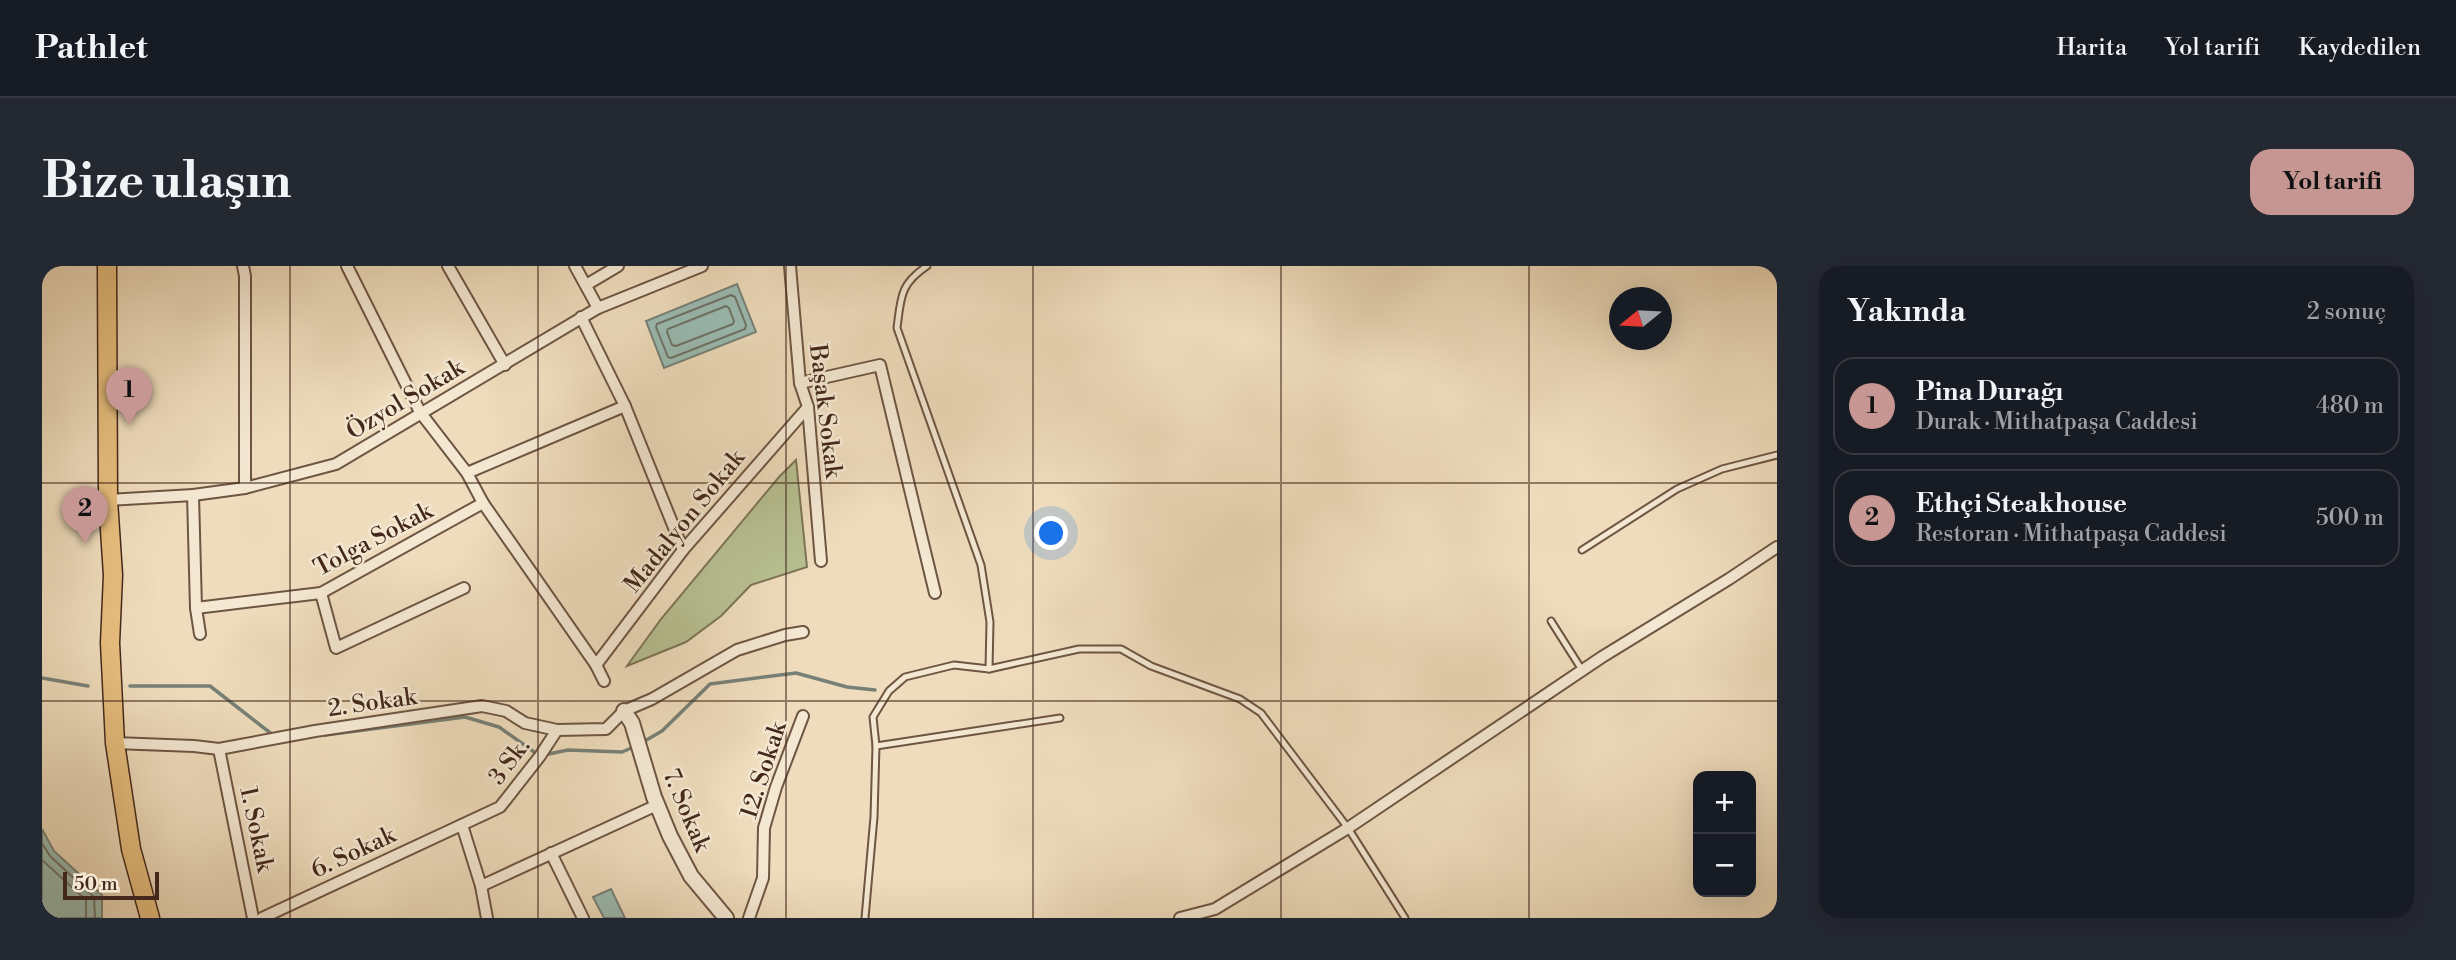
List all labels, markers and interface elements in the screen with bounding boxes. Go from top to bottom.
text: Pathlet [35,28,148,69]
text: Harita [2056,33,2127,63]
text: Yol tarifi [2165,33,2260,63]
text: Kaydedilen [2298,33,2421,63]
button: Yol tarifi [2250,149,2414,215]
text: Bize ulaşın [42,152,291,213]
north arrow [1609,287,1672,350]
text: Yakında [1847,293,1966,331]
text: 2 sonuç [2307,298,2386,326]
street label: Başak Sokak [802,342,848,481]
street label: Özyol Sokak [341,351,471,447]
pin: 1 [106,367,152,425]
text: Pina Durağı [1916,376,2063,408]
text: 1 [1866,392,1878,420]
text: 480 m [2316,392,2384,420]
text: Durak · Mithatpaşa Caddesi [1916,408,2198,436]
street label: Madalyon Sokak [618,443,753,599]
pin: 2 [62,486,108,544]
text: Ethçi Steakhouse [1916,488,2127,520]
street label: Tolga Sokak [309,495,439,584]
text: 2 [1865,504,1879,532]
text: 500 m [2316,504,2384,532]
your location [1034,516,1068,550]
text: Restoran · Mithatpaşa Caddesi [1916,520,2227,548]
street label: 2. Sokak [326,682,420,724]
street label: 12. Sokak [734,717,794,823]
street label: 3 Sk. [482,732,537,791]
street label: 7. Sokak [655,764,717,858]
map controls [1693,771,1756,897]
button: + [1693,771,1756,834]
street label: 1. Sokak [232,784,280,876]
street label: 6. Sokak [306,820,402,886]
button: − [1693,834,1756,897]
scale bar [63,869,159,901]
text: 50 m [74,872,118,896]

